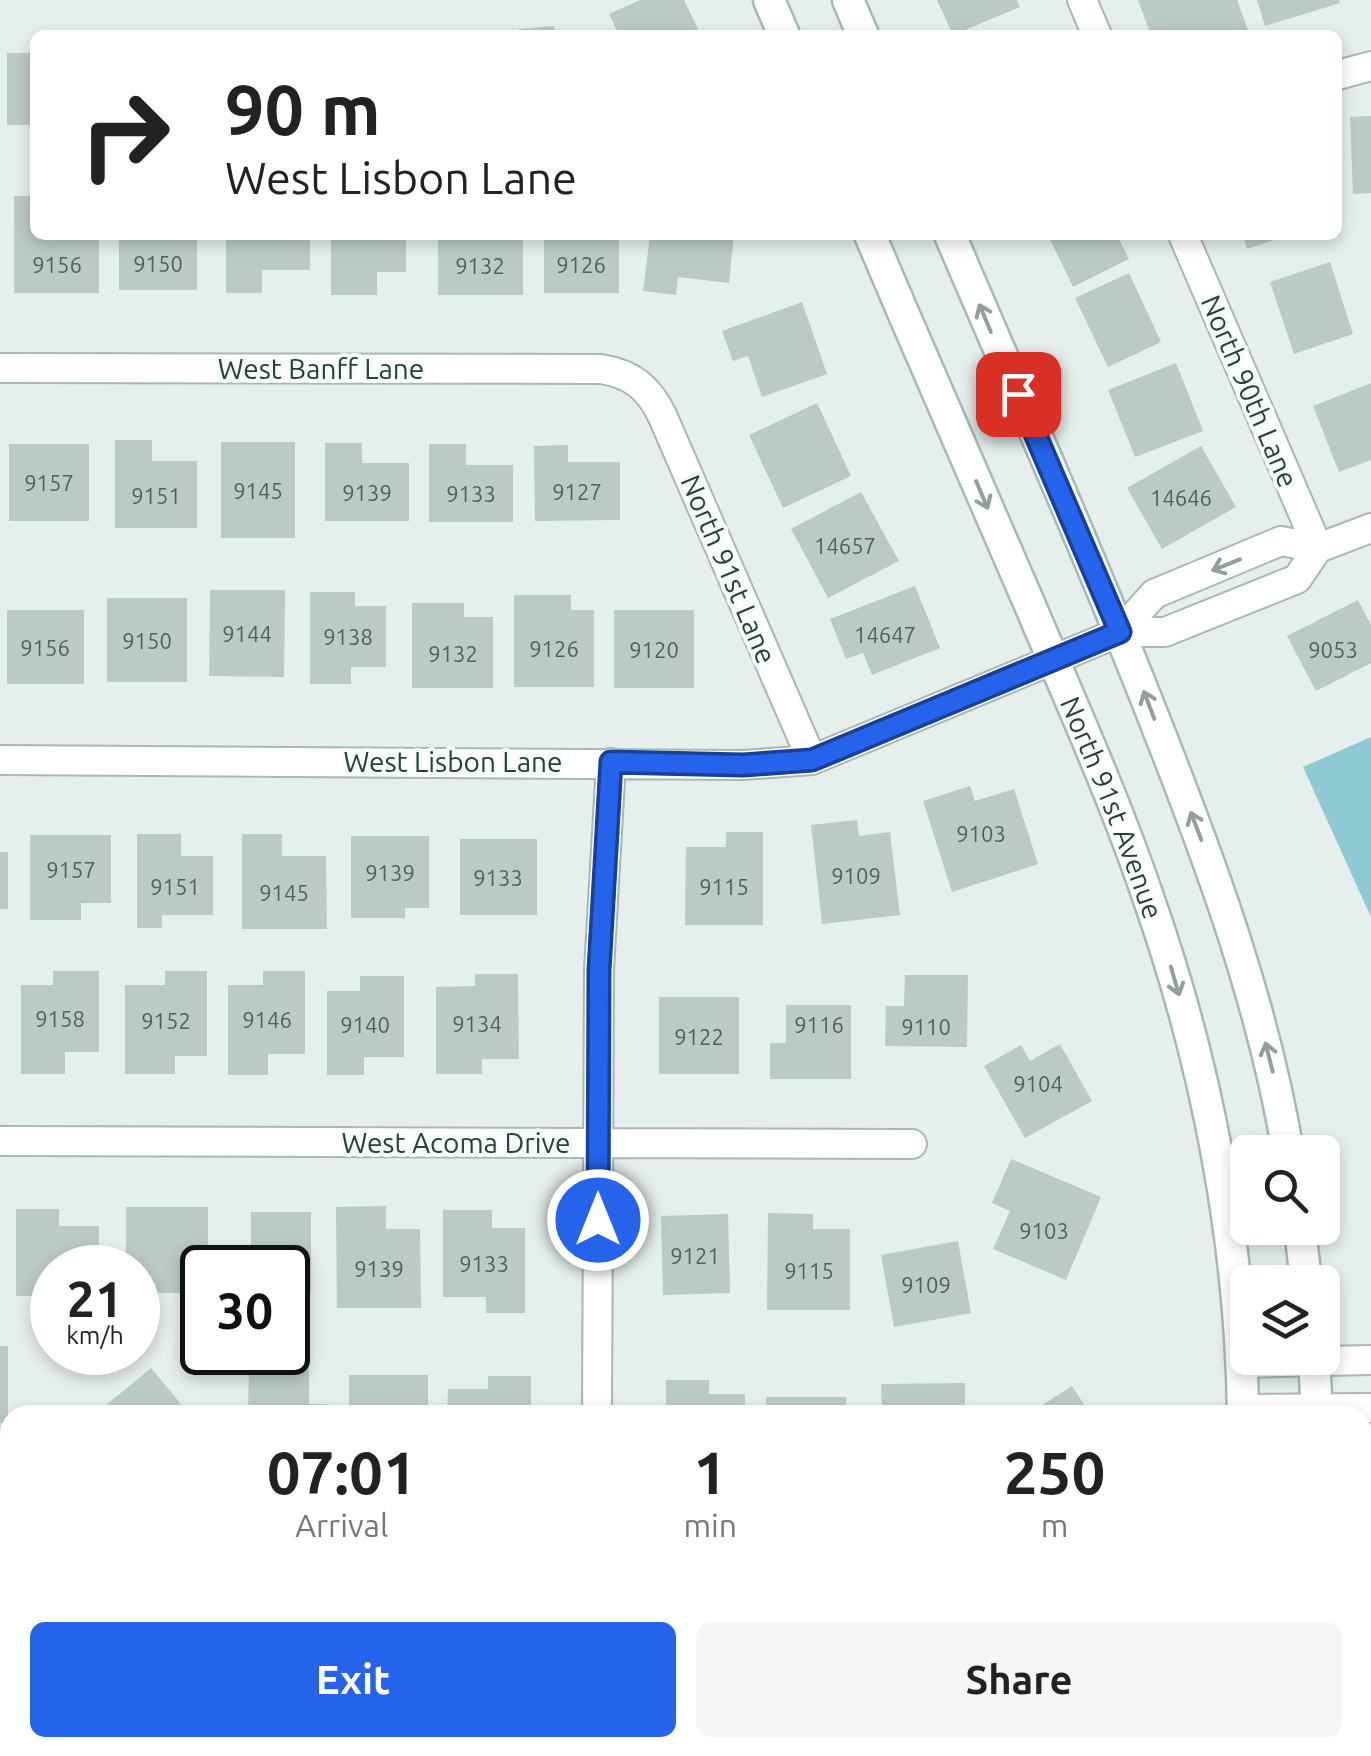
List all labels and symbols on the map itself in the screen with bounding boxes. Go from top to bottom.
house number: 9150 [133,251,183,276]
house number: 9156 [32,252,82,277]
house number: 9126 [556,252,606,277]
house number: 9132 [455,253,505,278]
street label: North 90th Lane [1196,290,1304,492]
one-way arrow [975,303,993,333]
pin [976,352,1061,437]
street label: West Banff Lane [218,353,424,384]
house number: 9157 [24,470,74,495]
street label: North 91st Lane [675,470,783,668]
house number: 9145 [233,478,283,503]
house number: 9127 [552,479,602,504]
one-way arrow [974,479,992,510]
house number: 9139 [342,480,392,505]
house number: 9133 [446,481,496,506]
house number: 9151 [131,483,181,508]
house number: 14646 [1150,485,1212,510]
house number: 14657 [814,533,876,558]
one-way arrow [1211,557,1242,575]
house number: 9144 [222,621,272,646]
house number: 14647 [854,622,916,647]
house number: 9138 [323,624,373,649]
house number: 9150 [122,628,172,653]
house number: 9156 [20,635,70,660]
house number: 9126 [529,636,579,661]
house number: 9120 [629,637,679,662]
house number: 9053 [1308,637,1358,662]
house number: 9132 [428,641,478,666]
one-way arrow [1138,690,1156,720]
street label: North 91st Avenue [1055,692,1170,923]
street label: West Lisbon Lane [344,746,563,777]
one-way arrow [1186,812,1204,842]
house number: 9103 [956,821,1006,846]
house number: 9157 [46,857,96,882]
house number: 9139 [365,860,415,885]
house number: 9109 [831,863,881,888]
house number: 9133 [473,865,523,890]
house number: 9151 [150,874,200,899]
house number: 9115 [699,874,749,899]
house number: 9145 [259,880,309,905]
one-way arrow [1166,964,1185,996]
house number: 9158 [35,1006,85,1031]
house number: 9146 [242,1007,292,1032]
house number: 9152 [141,1008,191,1033]
house number: 9134 [452,1011,502,1036]
house number: 9140 [340,1012,390,1037]
house number: 9116 [794,1012,844,1037]
house number: 9110 [901,1014,951,1039]
house number: 9122 [674,1024,724,1049]
one-way arrow [1259,1042,1277,1074]
house number: 9104 [1013,1071,1063,1096]
street label: West Acoma Drive [341,1127,571,1158]
position arrow [546,1168,650,1272]
house number: 9103 [1019,1218,1069,1243]
house number: 9121 [670,1243,720,1268]
speed limit sign: 30 [180,1245,310,1375]
house number: 9133 [459,1251,509,1276]
house number: 9139 [354,1256,404,1281]
house number: 9115 [784,1258,834,1283]
house number: 9109 [901,1272,951,1297]

